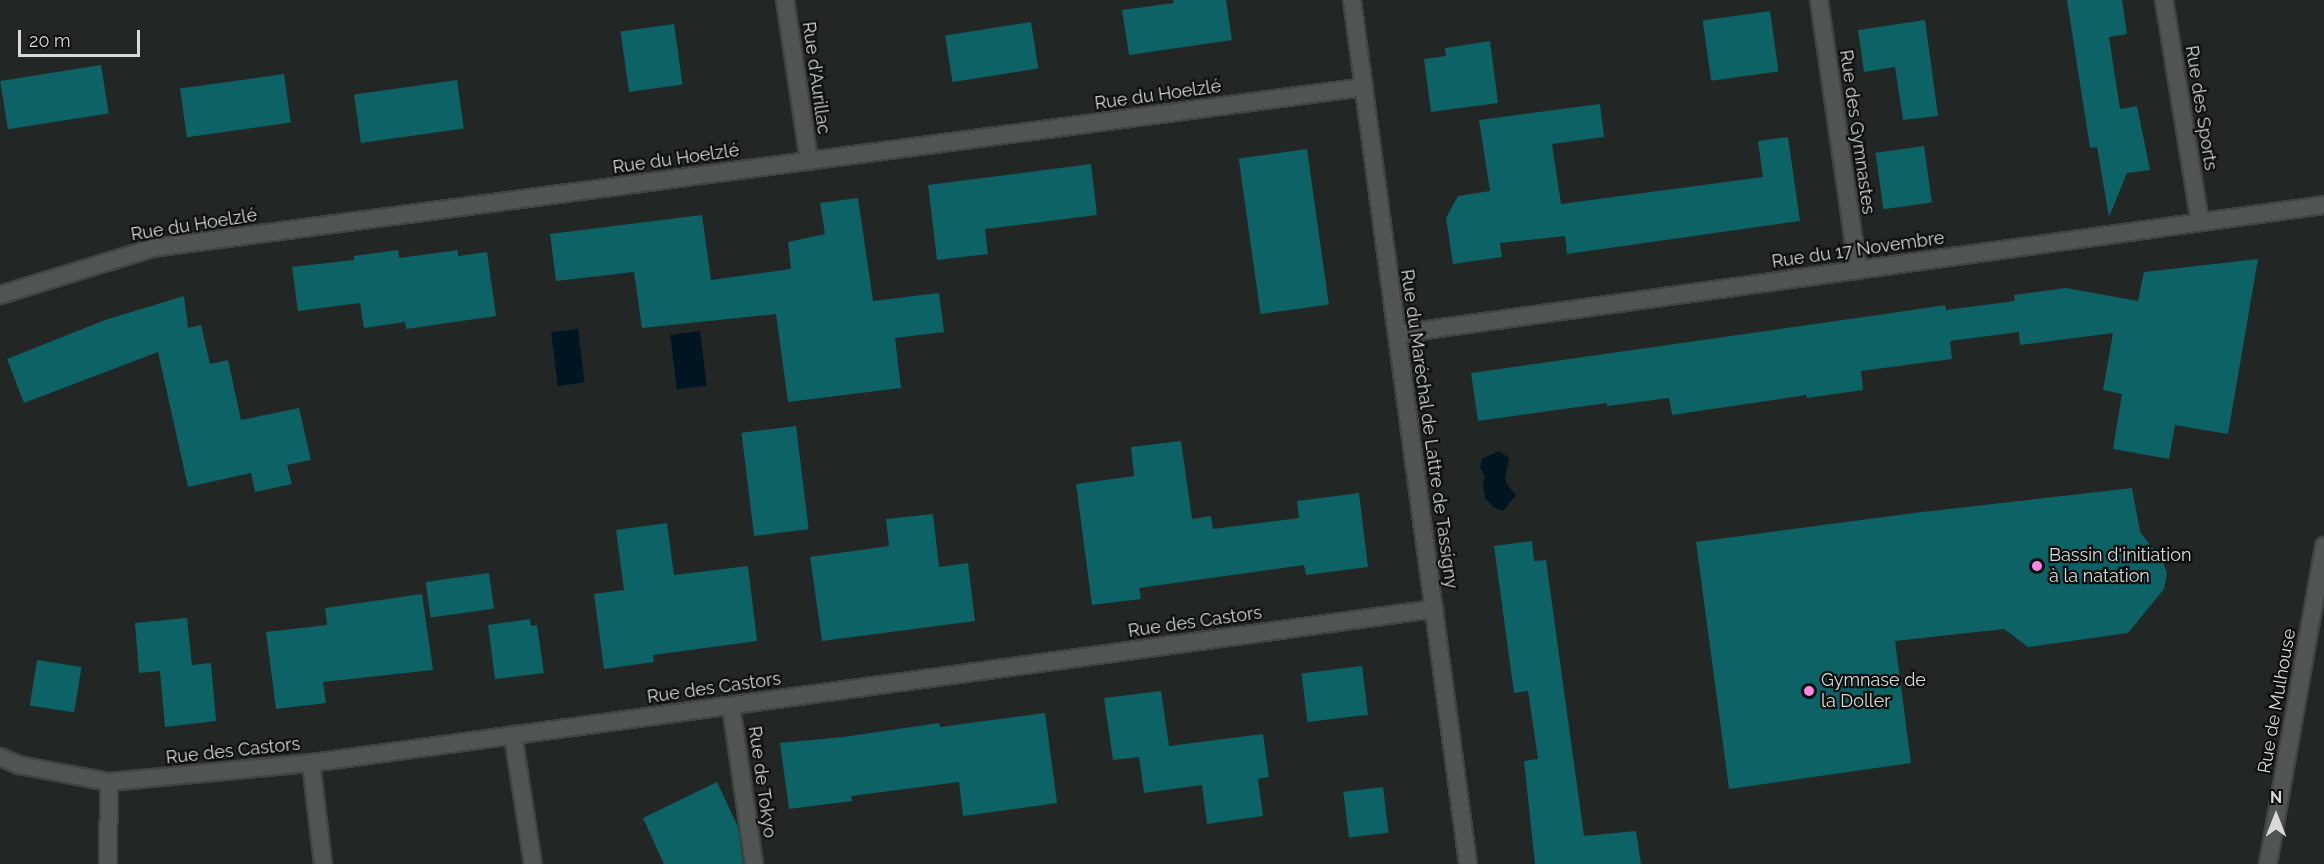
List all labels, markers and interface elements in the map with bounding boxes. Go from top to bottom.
scale bar [21,18,142,56]
street label: Rue d'Aurillac [797,20,835,136]
text: 20 m [29,30,71,51]
street label: Rue des Sports [2180,44,2222,172]
street label: Rue des Gymnastes [1835,48,1879,216]
street label: Rue du Hoelzlé [1093,75,1223,115]
street label: Rue du Hoelzlé [611,139,741,179]
street label: Rue du Hoelzlé [129,204,259,246]
street label: Rue du 17 Novembre [1770,227,1946,273]
street label: Rue du Maréchal de Lattre de Tassigny [1396,267,1462,591]
place label: Bassin d'initiation à la natation [2049,545,2191,588]
marker: Bassin d'initiation à la natation [2030,559,2044,573]
street label: Rue des Castors [1127,602,1263,642]
street label: Rue de Mulhouse [2254,627,2300,775]
street label: Rue des Castors [646,668,782,708]
place label: Gymnase de la Doller [1821,670,1926,712]
marker: Gymnase de la Doller [1802,684,1816,698]
street label: Rue de Tokyo [743,724,781,840]
street label: Rue des Castors [165,733,301,769]
north arrow [2246,786,2306,846]
text: N [2270,788,2282,807]

